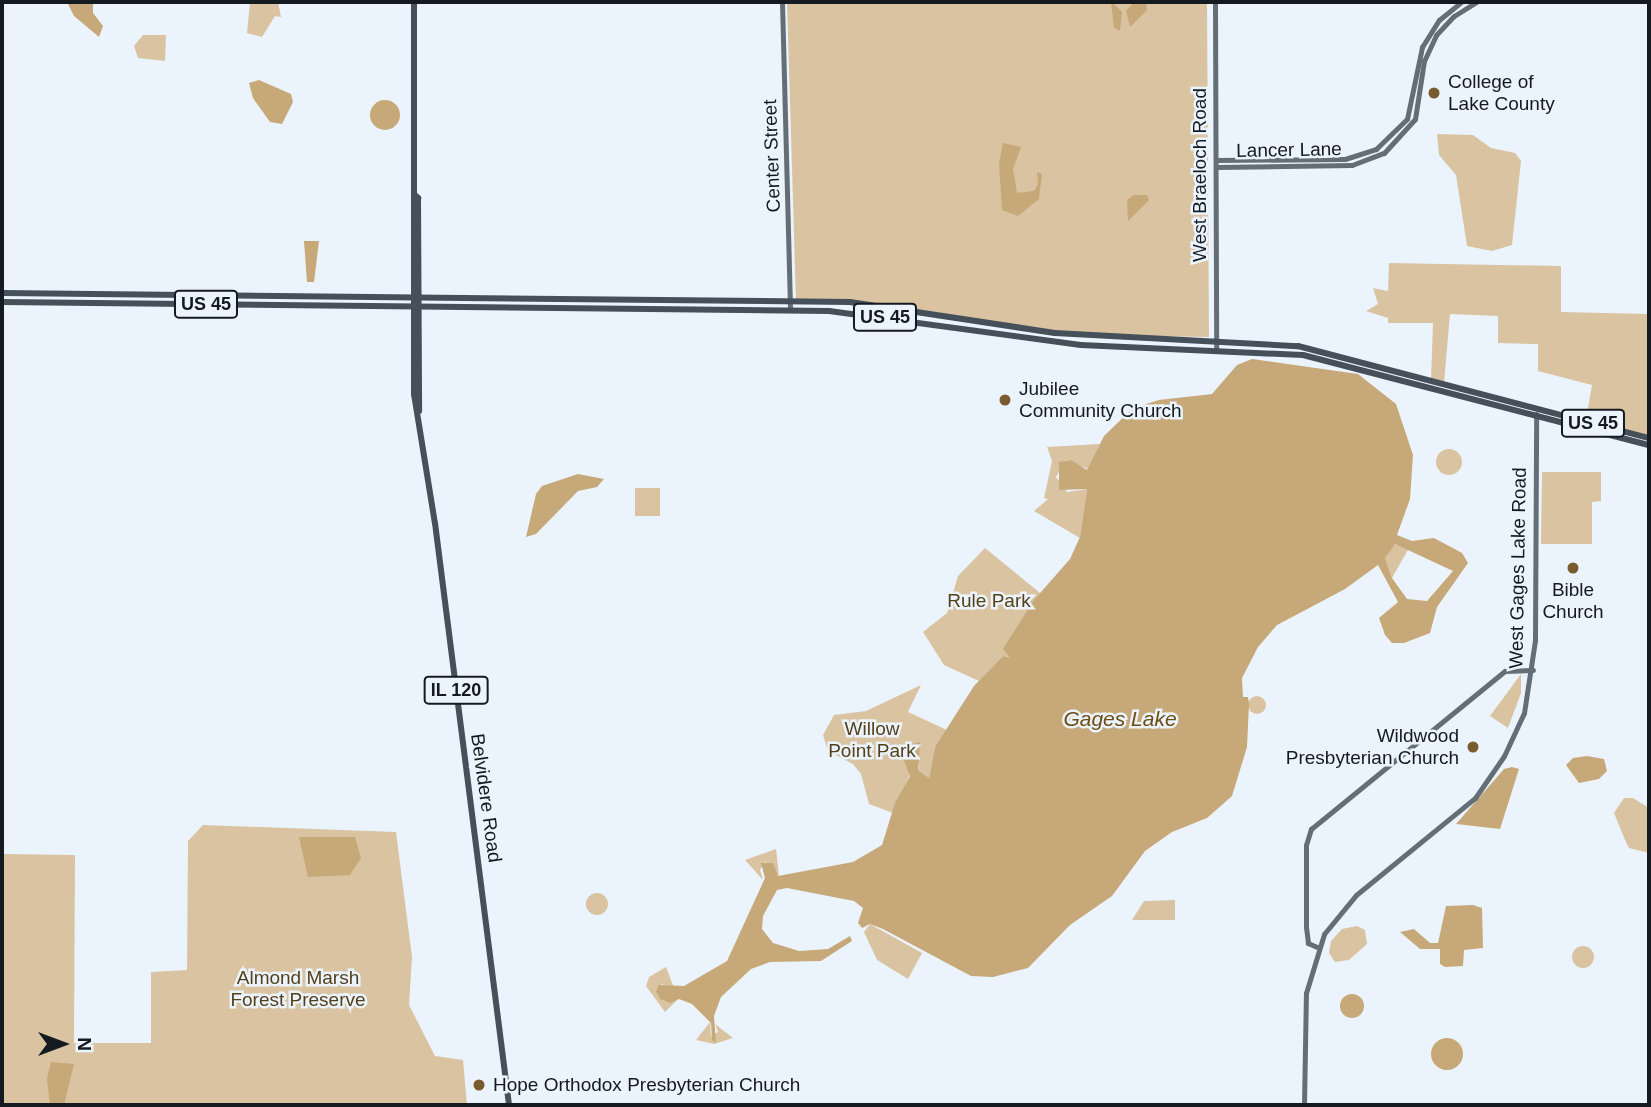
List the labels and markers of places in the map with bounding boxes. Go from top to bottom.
place label: College of Lake County [1448,71,1555,115]
marker: College of Lake County [1426,85,1442,101]
place label: Jubilee Community Church [1019,378,1182,422]
marker: Jubilee Community Church [997,392,1013,408]
marker: Bible Church [1565,560,1581,576]
place label: Bible Church [1542,579,1604,623]
place label: Wildwood Presbyterian Church [1286,725,1459,769]
marker: Wildwood Presbyterian Church [1465,739,1481,755]
place label: Hope Orthodox Presbyterian Church [493,1074,800,1096]
marker: Hope Orthodox Presbyterian Church [471,1077,487,1093]

